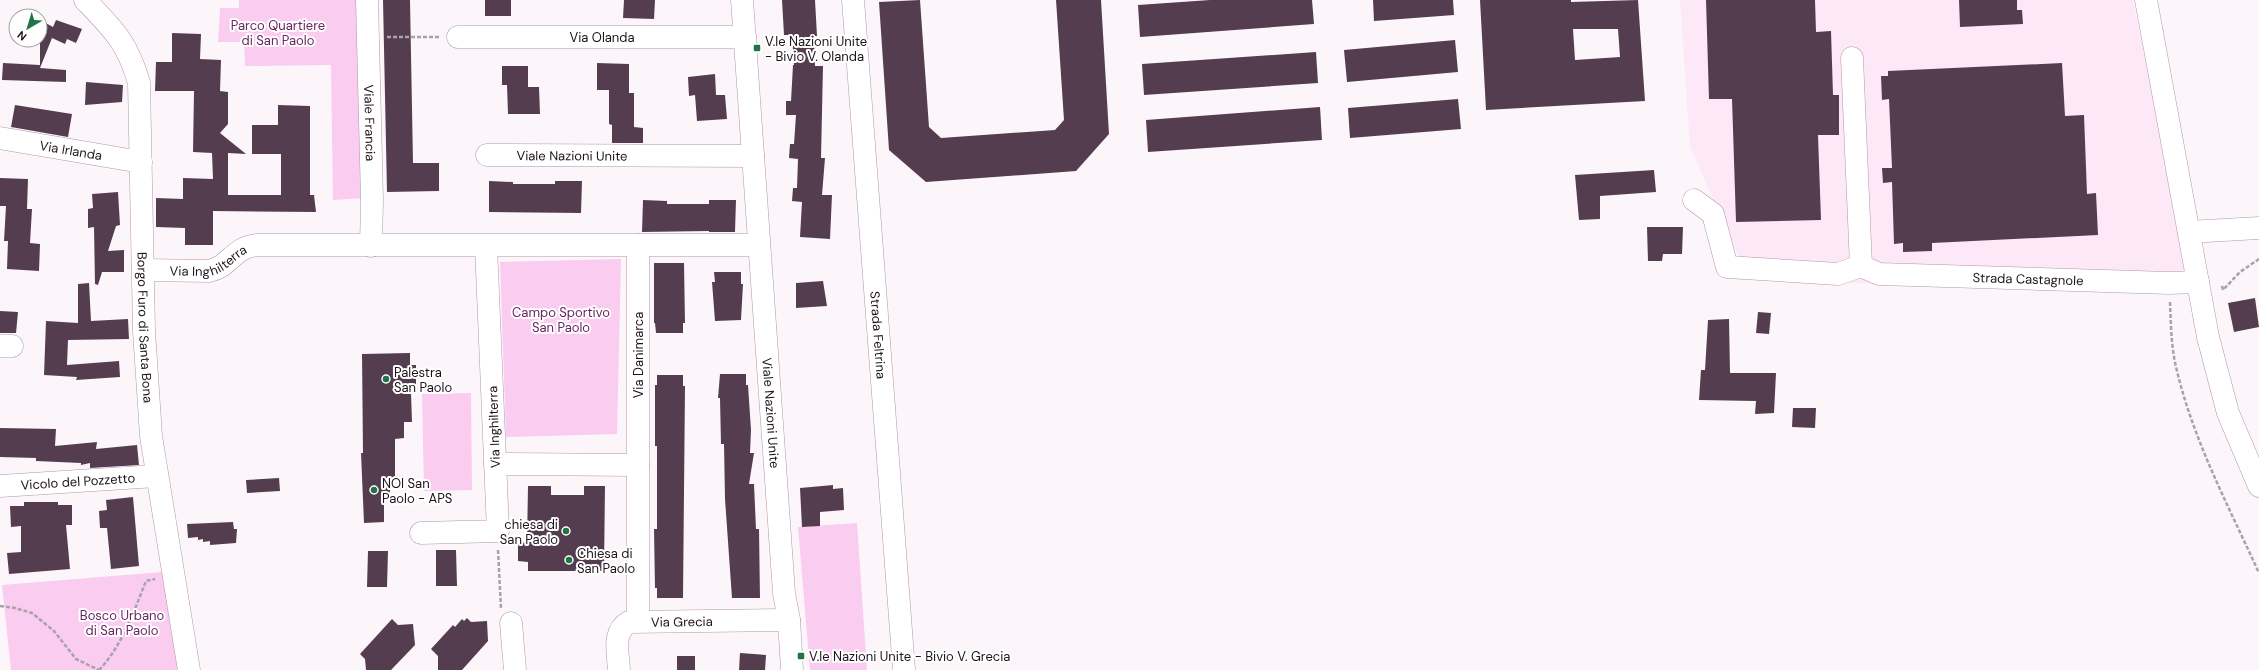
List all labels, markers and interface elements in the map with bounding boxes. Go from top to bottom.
north arrow [8,8,48,48]
park label: Parco Quartiere di San Paolo [231,17,325,49]
text: N [14,28,29,44]
street label: Via Olanda [569,29,635,46]
place label: V.le Nazioni Unite - Bivio V. Olanda [765,33,867,65]
marker: V.le Nazioni Unite - Bivio V. Olanda [752,43,762,53]
street label: Viale Francia [361,84,380,161]
street label: Via Irlanda [39,136,103,164]
street label: Viale Nazioni Unite [516,147,628,164]
street label: Via Inghilterra [170,240,249,280]
street label: Borgo Furo di Santa Bona [134,252,157,403]
street label: Strada Castagnole [1972,268,2084,289]
street label: Strada Feltrina [867,291,890,379]
park label: Campo Sportivo San Paolo [512,304,610,336]
street label: Via Danimarca [630,312,647,398]
street label: Viale Nazioni Unite [759,357,784,469]
place label: Palestra San Paolo [394,364,452,396]
marker: Palestra San Paolo [381,374,391,384]
street label: Via Inghilterra [484,385,504,469]
street label: Vicolo del Pozzetto [20,469,136,493]
place label: NOI San Paolo - APS [382,475,452,507]
marker: NOI San Paolo - APS [369,485,379,495]
place label: chiesa di San Paolo [500,516,558,548]
marker: chiesa di San Paolo [561,526,571,536]
place label: Chiesa di San Paolo [577,545,635,577]
marker: Chiesa di San Paolo [564,555,574,565]
park label: Bosco Urbano di San Paolo [80,607,164,639]
street label: Via Grecia [651,612,713,630]
place label: V.le Nazioni Unite - Bivio V. Grecia [809,648,1010,665]
marker: V.le Nazioni Unite - Bivio V. Grecia [796,651,806,661]

